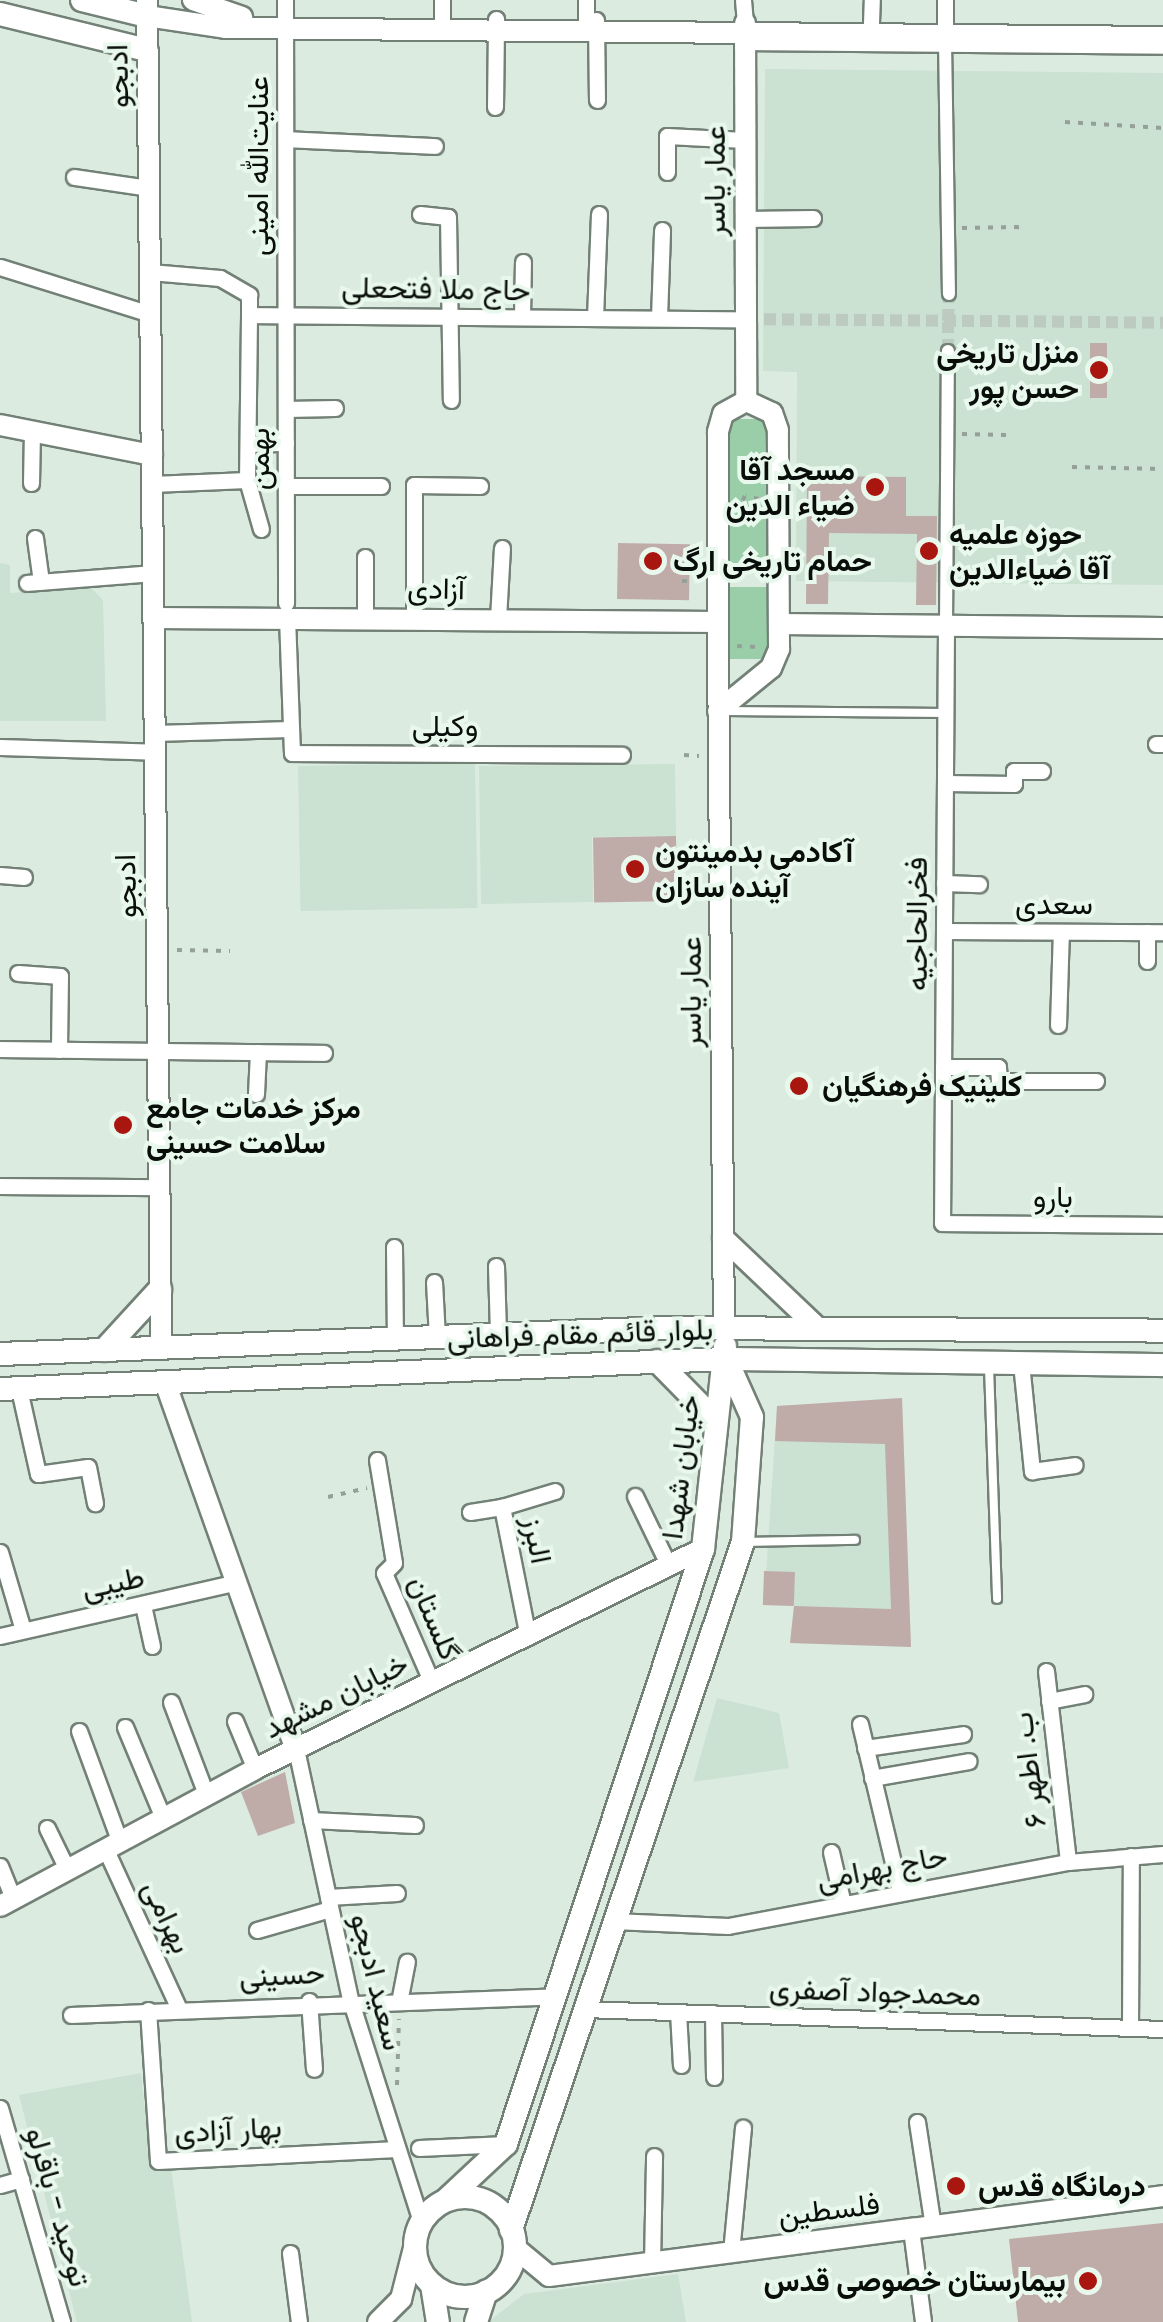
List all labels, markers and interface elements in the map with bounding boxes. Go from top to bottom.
street label: ادبجو [99,44,137,108]
street label: عنایت‌الله امینی [240,76,276,256]
street label: عمار یاسر [697,125,733,237]
street label: حاج ملا فتحعلی [341,269,531,309]
place label: منزل تاریخی حسن پور [936,335,1079,406]
marker: منزل تاریخی حسن پور [1088,359,1110,381]
street label: بهمن [241,428,277,490]
place label: مسجد آقا ضیاء الدین [726,452,855,522]
marker: مسجد آقا ضیاء الدین [864,476,886,498]
place label: حوزه علمیه آقا ضیاءالدین [949,516,1110,586]
marker: حوزه علمیه آقا ضیاءالدین [918,540,940,562]
place label: حمام تاریخی ارگ [673,543,872,579]
marker: حمام تاریخی ارگ [642,550,664,572]
street label: آزادی [407,570,465,608]
street label: وکیلی [412,708,478,744]
place label: آکادمی بدمینتون آینده سازان [655,834,853,904]
street label: ادبجو [107,854,145,918]
street label: فخرالحاجیه [899,857,935,991]
marker: آکادمی بدمینتون آینده سازان [624,858,646,880]
street label: سعدی [1015,886,1093,922]
street label: عمار یاسر [673,936,709,1048]
place label: کلینیک فرهنگیان [822,1068,1022,1104]
marker: کلینیک فرهنگیان [786,1073,812,1099]
place label: مرکز خدمات جامع سلامت حسینی [146,1090,361,1160]
marker: مرکز خدمات جامع سلامت حسینی [110,1112,136,1138]
street label: بارو [1033,1179,1073,1215]
street label: بلوار قائم مقام فراهانی [446,1311,714,1357]
street label: خیابان شهدا [654,1393,708,1541]
street label: البرز [515,1513,559,1567]
street label: طیبی [78,1559,148,1607]
street label: گلستان [400,1571,468,1665]
street label: خیابان مشهد [258,1646,414,1746]
street label: ب. اطهر ۶ [1004,1710,1054,1830]
street label: حاج بهرامی [814,1838,950,1898]
street label: بهرامی [135,1875,199,1959]
street label: سعید ادبجو [343,1910,411,2054]
street label: حسینی [238,1955,326,1995]
street label: محمدجواد آصفری [768,1970,982,2014]
street label: بهار آزادی [173,2109,283,2151]
street label: توحید - باقرلو [18,2123,98,2291]
place label: درمانگاه قدس [978,2168,1146,2204]
marker: درمانگاه قدس [943,2173,969,2199]
street label: فلسطین [776,2186,882,2234]
place label: بیمارستان خصوصی قدس [764,2263,1066,2299]
marker: بیمارستان خصوصی قدس [1075,2268,1101,2294]

